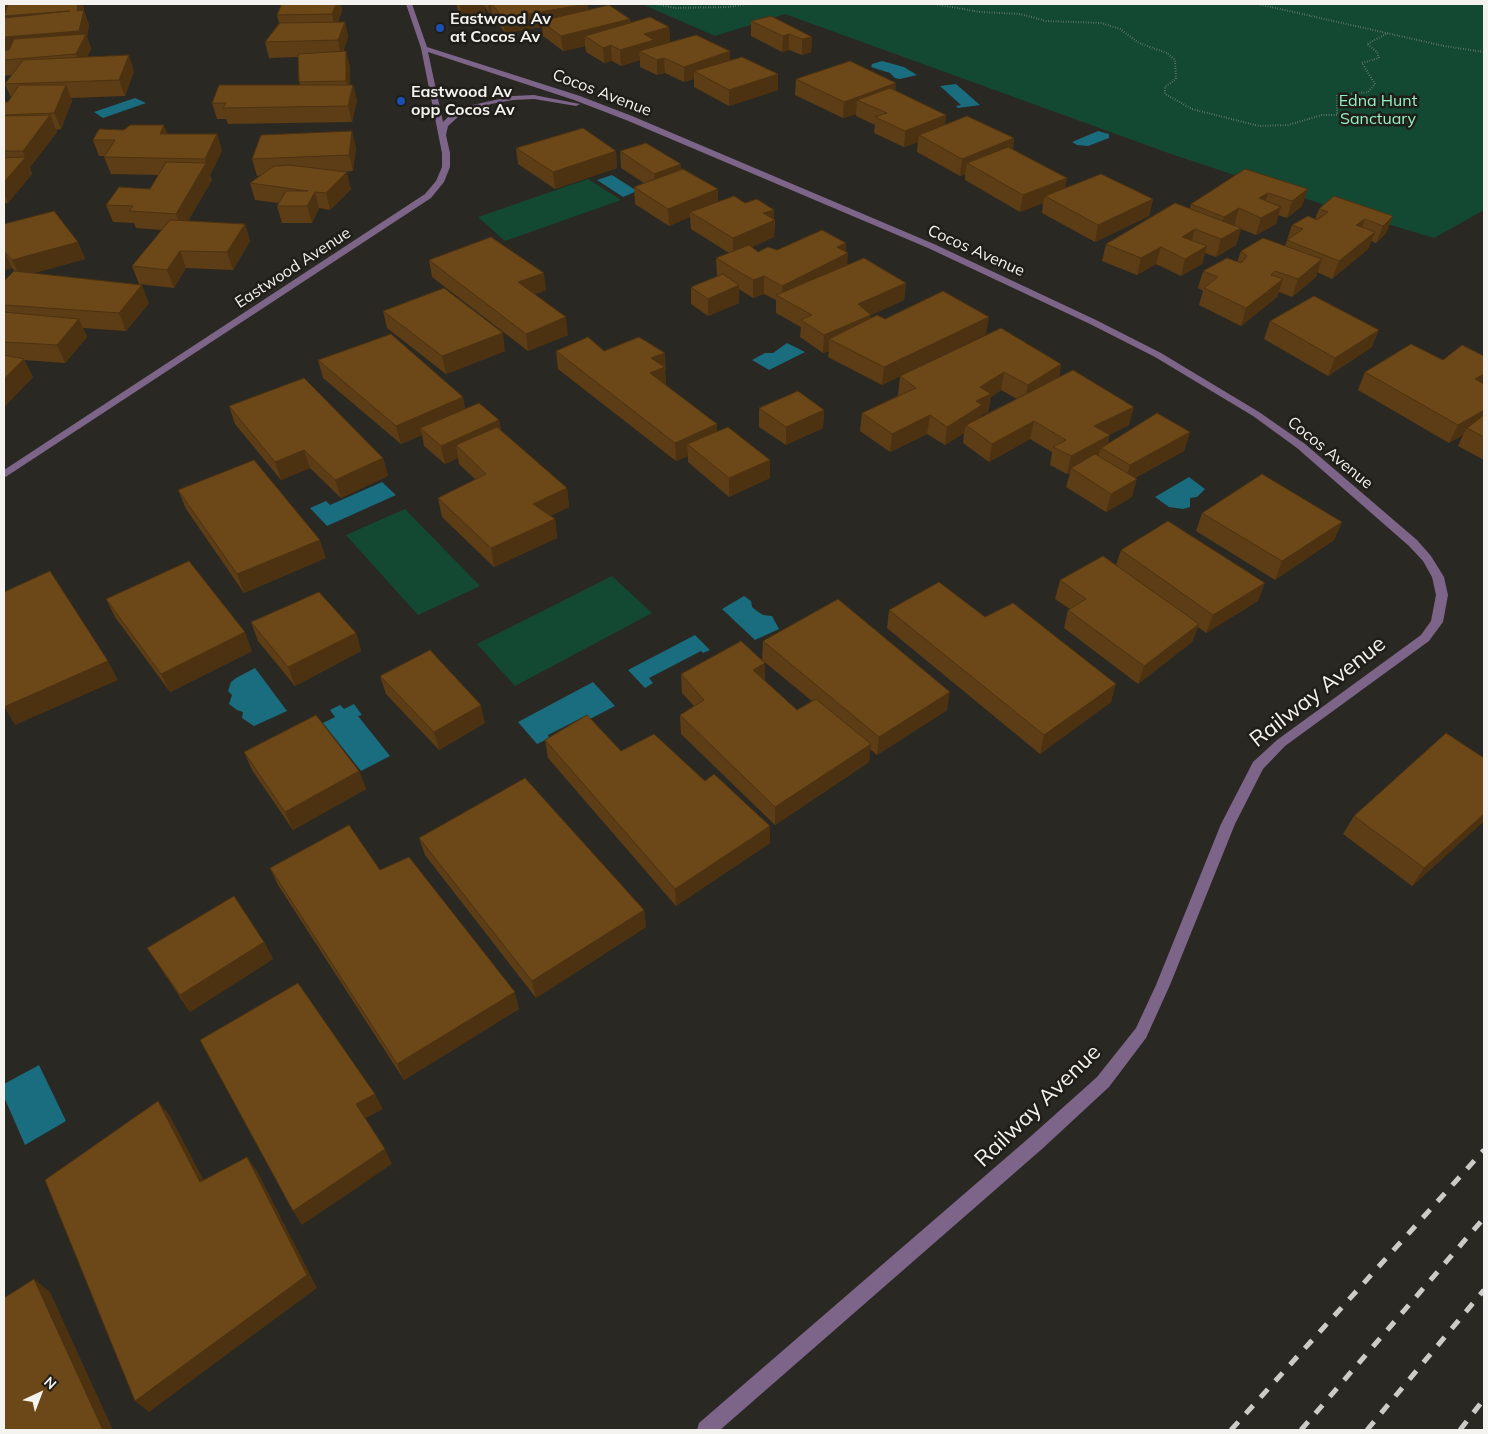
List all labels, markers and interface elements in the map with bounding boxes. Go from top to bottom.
place label: Eastwood Av at Cocos Av [450,9,551,47]
marker: Eastwood Av at Cocos Av [434,22,446,34]
street label: Cocos Avenue [550,65,654,121]
place label: Eastwood Av opp Cocos Av [411,82,515,120]
park label: Edna Hunt Sanctuary [1339,91,1417,129]
marker: Eastwood Av opp Cocos Av [395,95,407,107]
street label: Cocos Avenue [924,221,1028,281]
street label: Eastwood Avenue [232,223,354,313]
street label: Cocos Avenue [1283,413,1377,493]
street label: Railway Avenue [1245,631,1391,753]
street label: Railway Avenue [970,1039,1106,1173]
north arrow [15,1369,65,1419]
text: N [40,1373,60,1393]

